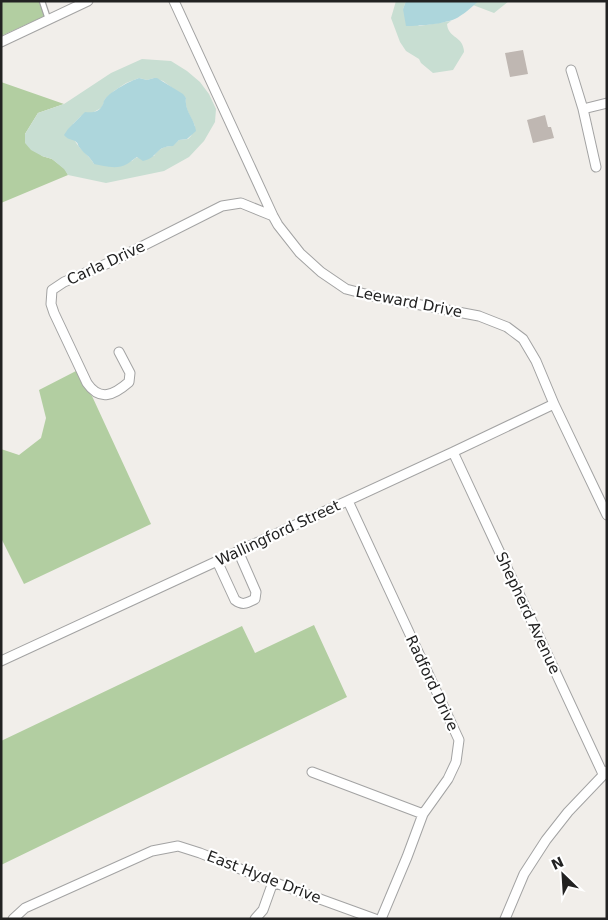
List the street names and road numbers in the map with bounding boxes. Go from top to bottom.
street label: Carla Drive [64,237,148,289]
street label: Leeward Drive [354,283,464,321]
street label: Wallingford Street [213,496,343,570]
street label: Shepherd Avenue [492,549,564,677]
street label: Radford Drive [402,632,462,734]
street label: East Hyde Drive [204,847,324,907]

